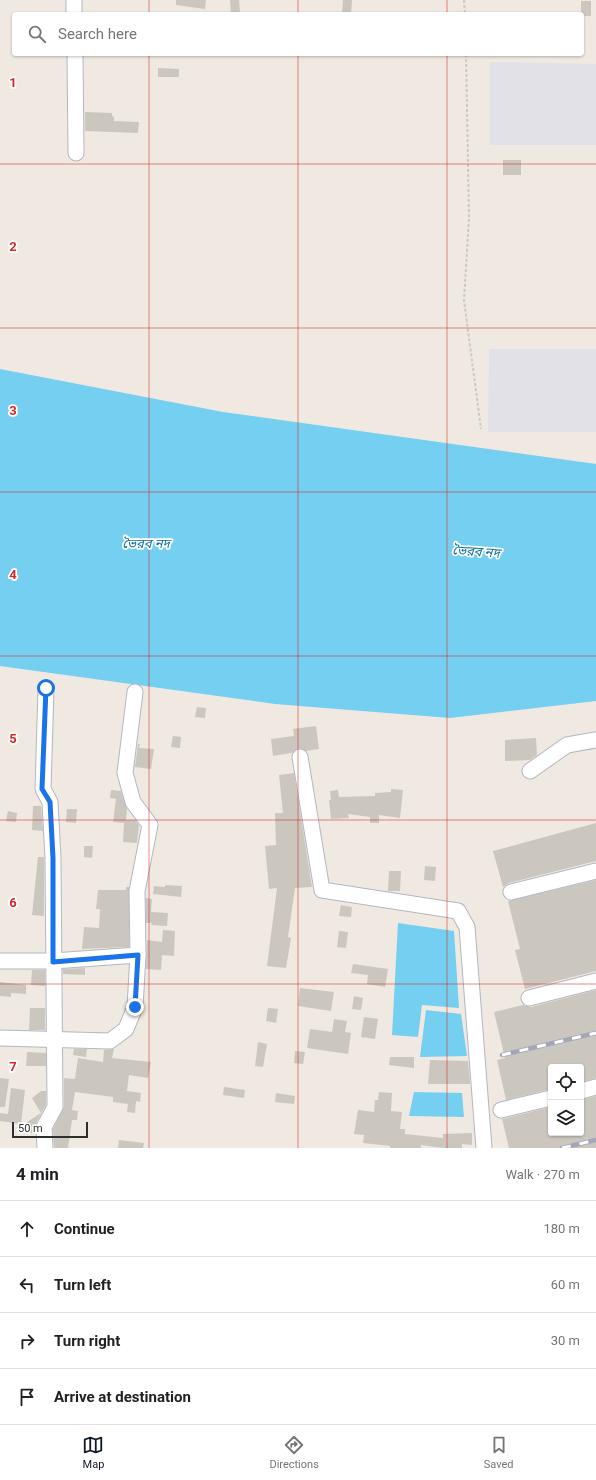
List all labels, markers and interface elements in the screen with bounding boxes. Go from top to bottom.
search box [12,12,584,56]
icon: search [26,23,48,45]
text: Search here [58,25,137,43]
text: 1 [9,75,17,90]
text: 2 [9,239,17,254]
text: 3 [9,403,17,418]
water label: ভৈরব নদ [122,536,173,551]
water label: ভৈরব নদ [452,542,503,561]
text: 4 [9,567,17,582]
route start [37,679,55,697]
text: 5 [9,731,17,746]
text: 6 [9,895,17,910]
route end [126,998,144,1016]
text: 7 [9,1059,17,1074]
map controls [548,1064,584,1136]
button: locate [548,1064,584,1100]
button: layers [548,1100,584,1136]
scale bar [12,1120,88,1139]
text: 50 m [18,1122,43,1135]
text: 4 min [16,1164,59,1184]
text: Walk · 270 m [505,1167,580,1182]
icon: ahead [16,1218,38,1240]
text: Continue [54,1220,115,1238]
text: 180 m [543,1221,580,1236]
icon: left [16,1274,38,1296]
text: Turn left [54,1276,111,1294]
text: 60 m [551,1277,580,1292]
icon: right [16,1330,38,1352]
text: Turn right [54,1332,120,1350]
text: 30 m [551,1333,580,1348]
icon: arrive [16,1386,38,1408]
text: Arrive at destination [54,1388,191,1406]
tab: Map [82,1434,104,1471]
tab: Directions [269,1434,319,1471]
tab: Saved [484,1434,514,1471]

